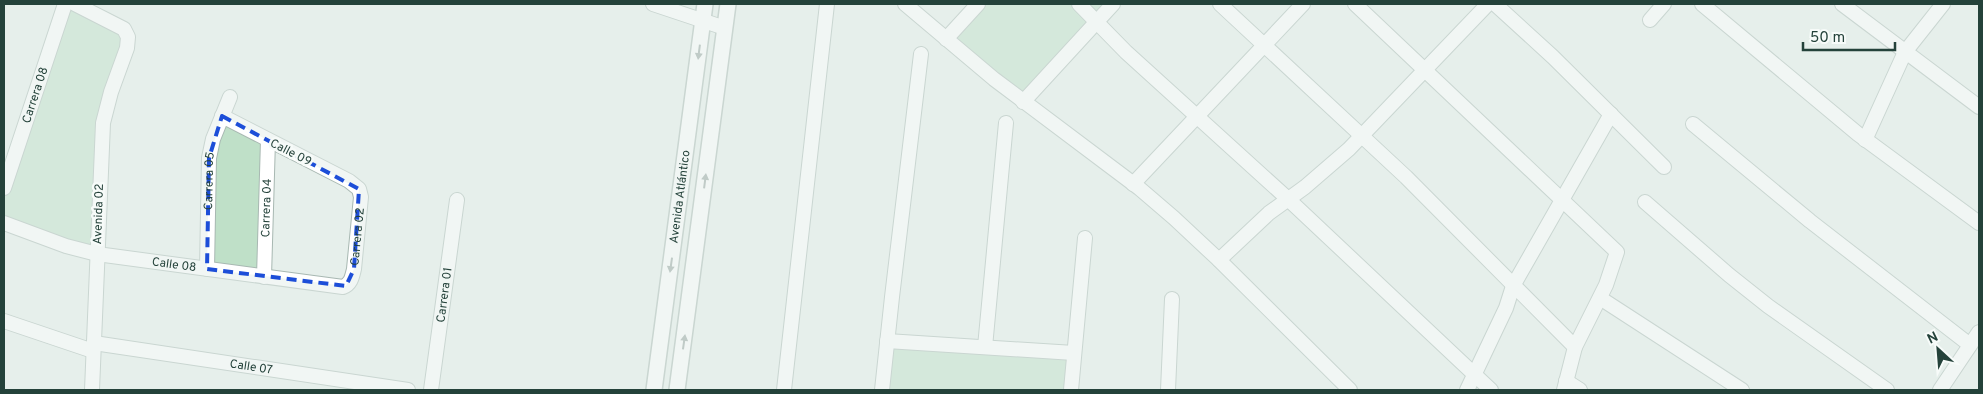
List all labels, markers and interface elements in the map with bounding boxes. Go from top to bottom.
scale bar [1803,20,1896,52]
text: 50 m [1810,29,1845,48]
one-way arrow [695,44,703,60]
street label: Carrera 08 [19,65,53,126]
street label: Calle 09 [267,136,314,170]
street label: Avenida Atlántico [666,149,695,244]
street label: Carrera 05 [201,150,219,210]
one-way arrow [701,173,709,189]
street label: Carrera 04 [258,179,276,238]
street label: Avenida 02 [90,183,108,245]
street label: Carrera 02 [347,207,369,267]
street label: Calle 08 [151,254,197,276]
one-way arrow [667,258,675,274]
street label: Carrera 01 [433,266,457,324]
north arrow [1913,324,1963,374]
text: N [1925,329,1941,349]
one-way arrow [680,334,688,350]
street label: Calle 07 [228,356,274,379]

